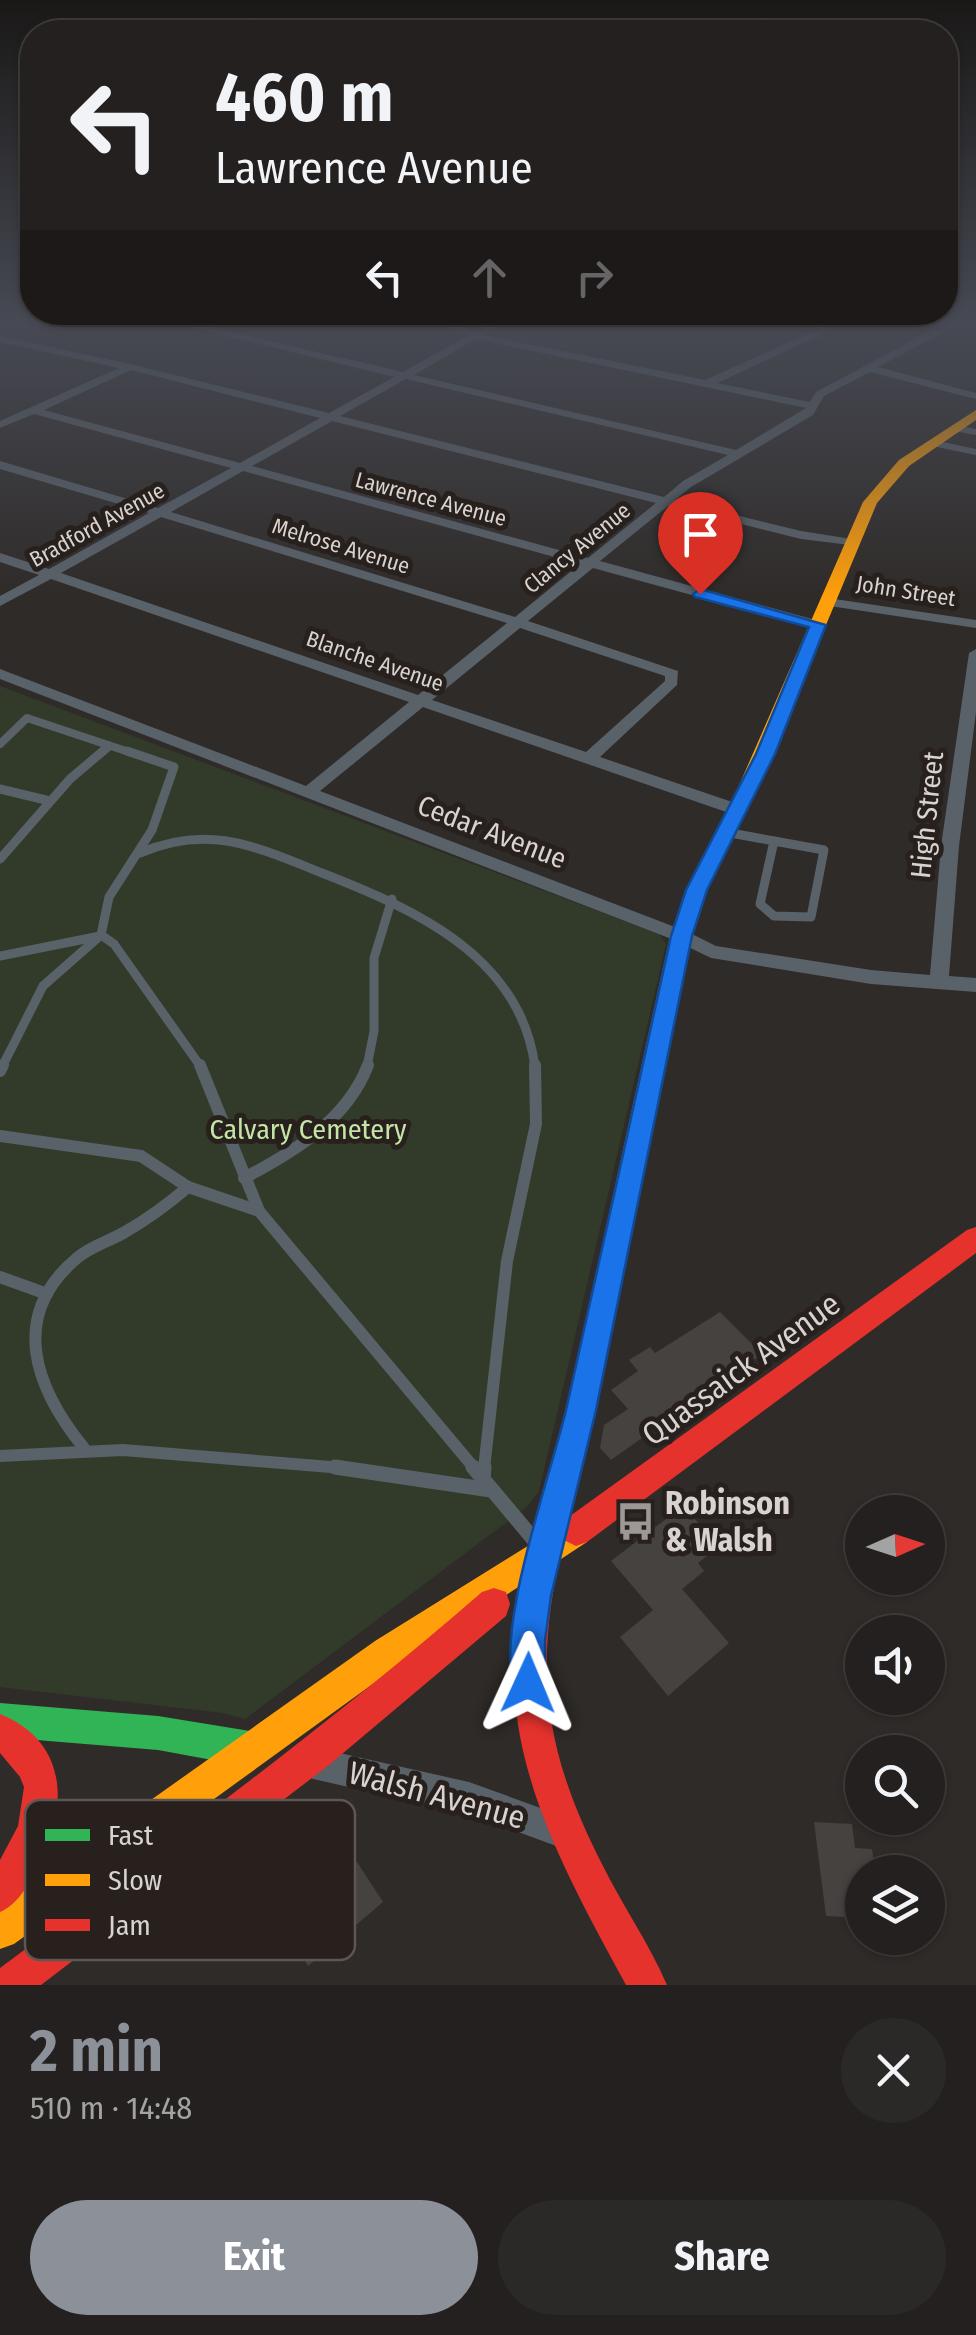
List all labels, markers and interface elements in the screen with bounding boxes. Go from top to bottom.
text: 460 m [215,56,394,140]
icon: left [50,60,180,190]
text: Lawrence Avenue [215,141,533,195]
icon: left [357,250,412,305]
icon: ahead [462,250,517,305]
icon: right [567,250,622,305]
street label: Lawrence Avenue [352,466,510,532]
street label: Bradford Avenue [25,477,169,573]
pin [658,492,743,595]
street label: Clancy Avenue [518,497,636,599]
icon: arrive [673,507,728,562]
street label: Melrose Avenue [269,512,413,580]
street label: John Street [854,570,958,612]
street label: Blanche Avenue [303,625,447,697]
street label: High Street [904,749,950,880]
street label: Cedar Avenue [413,789,571,875]
park label: Calvary Cemetery [210,1113,407,1146]
street label: Quassaick Avenue [635,1285,847,1453]
place label: Robinson & Walsh [665,1484,790,1559]
north arrow [845,1495,945,1595]
map controls [845,1495,945,1955]
bus stop icon: Robinson & Walsh [614,1500,656,1542]
button: sound [845,1615,945,1715]
position arrow [476,1631,580,1735]
button: search [845,1735,945,1835]
street label: Walsh Avenue [345,1753,529,1837]
legend [25,1800,355,1960]
text: Fast [108,1819,154,1852]
button: layers [845,1855,945,1955]
text: Slow [108,1864,162,1897]
text: Jam [108,1909,151,1942]
text: 2 min [30,2015,163,2087]
button: close [841,2018,946,2123]
text: 510 m · 14:48 [30,2089,192,2127]
button: Exit [30,2200,478,2315]
button: Share [498,2200,946,2315]

